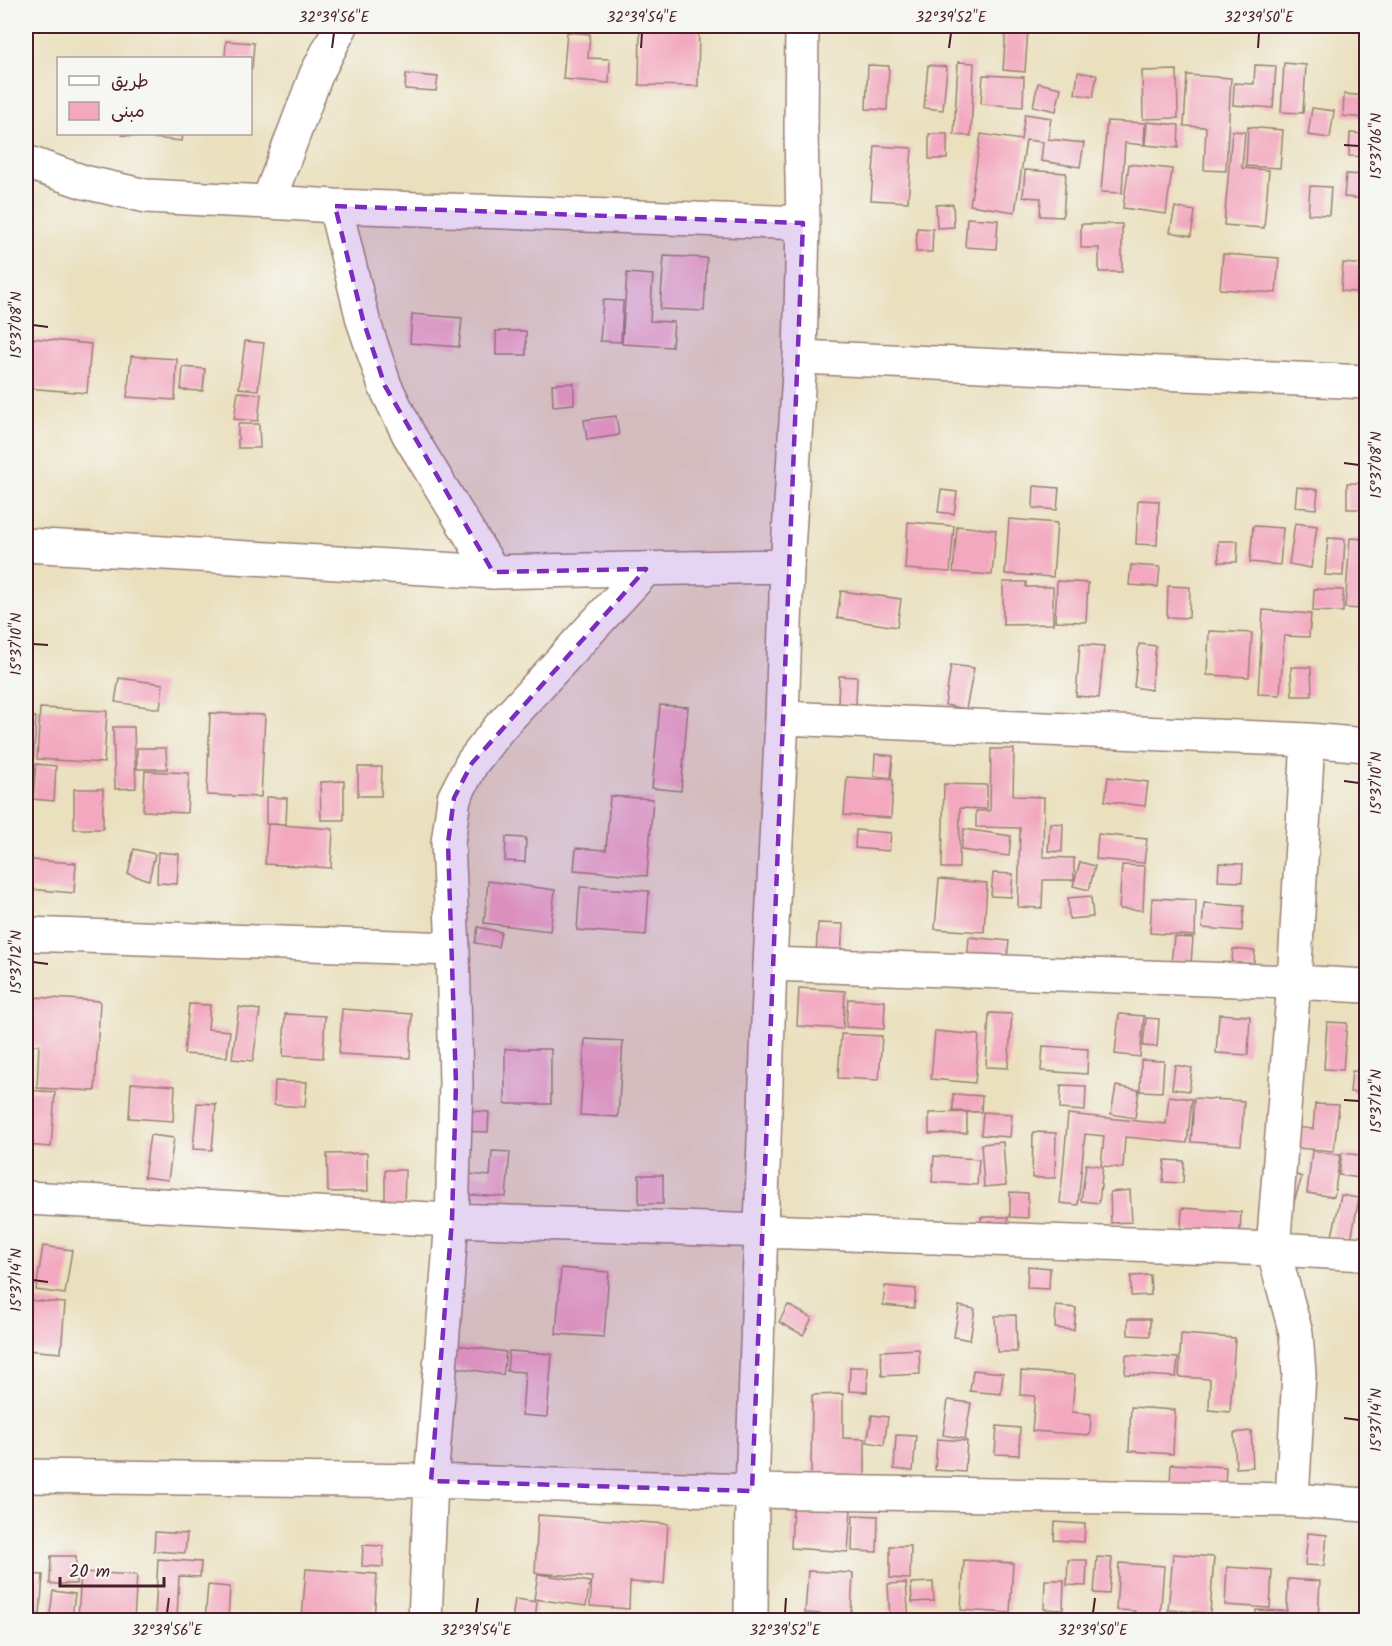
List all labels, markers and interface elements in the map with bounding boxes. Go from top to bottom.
text: 32°39'56"E [299,6,371,30]
text: 32°39'54"E [607,6,678,30]
text: 32°39'52"E [916,6,988,30]
text: 32°39'50"E [1224,6,1295,30]
legend [57,57,252,135]
text: طريق [111,68,149,97]
text: مبنى [111,98,145,127]
text: 15°37'06"N [1365,113,1389,179]
text: 15°37'08"N [5,291,29,359]
text: 15°37'08"N [1365,431,1389,499]
text: 15°37'10"N [5,613,29,675]
text: 15°37'10"N [1365,752,1389,814]
text: 15°37'12"N [5,930,29,994]
text: 15°37'12"N [1365,1069,1389,1133]
text: 15°37'14"N [5,1248,29,1312]
text: 15°37'14"N [1365,1388,1389,1452]
scale bar [60,1550,164,1588]
text: 20 m [69,1558,110,1587]
text: 32°39'56"E [132,1619,204,1643]
text: 32°39'54"E [441,1619,512,1643]
text: 32°39'52"E [750,1619,822,1643]
text: 32°39'50"E [1058,1619,1129,1643]

